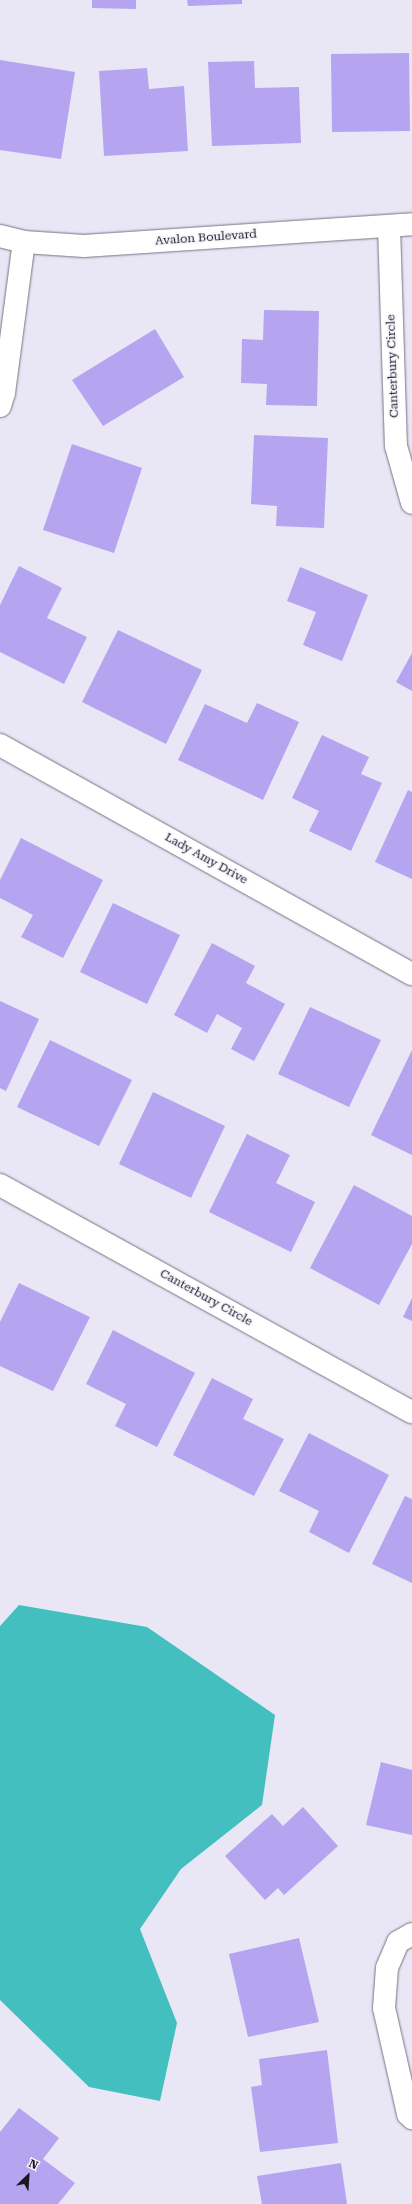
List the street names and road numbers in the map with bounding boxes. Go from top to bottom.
street label: Avalon Boulevard [155,227,257,249]
street label: Canterbury Circle [384,314,402,418]
street label: Lady Amy Drive [162,830,250,888]
street label: Canterbury Circle [157,1267,255,1329]

